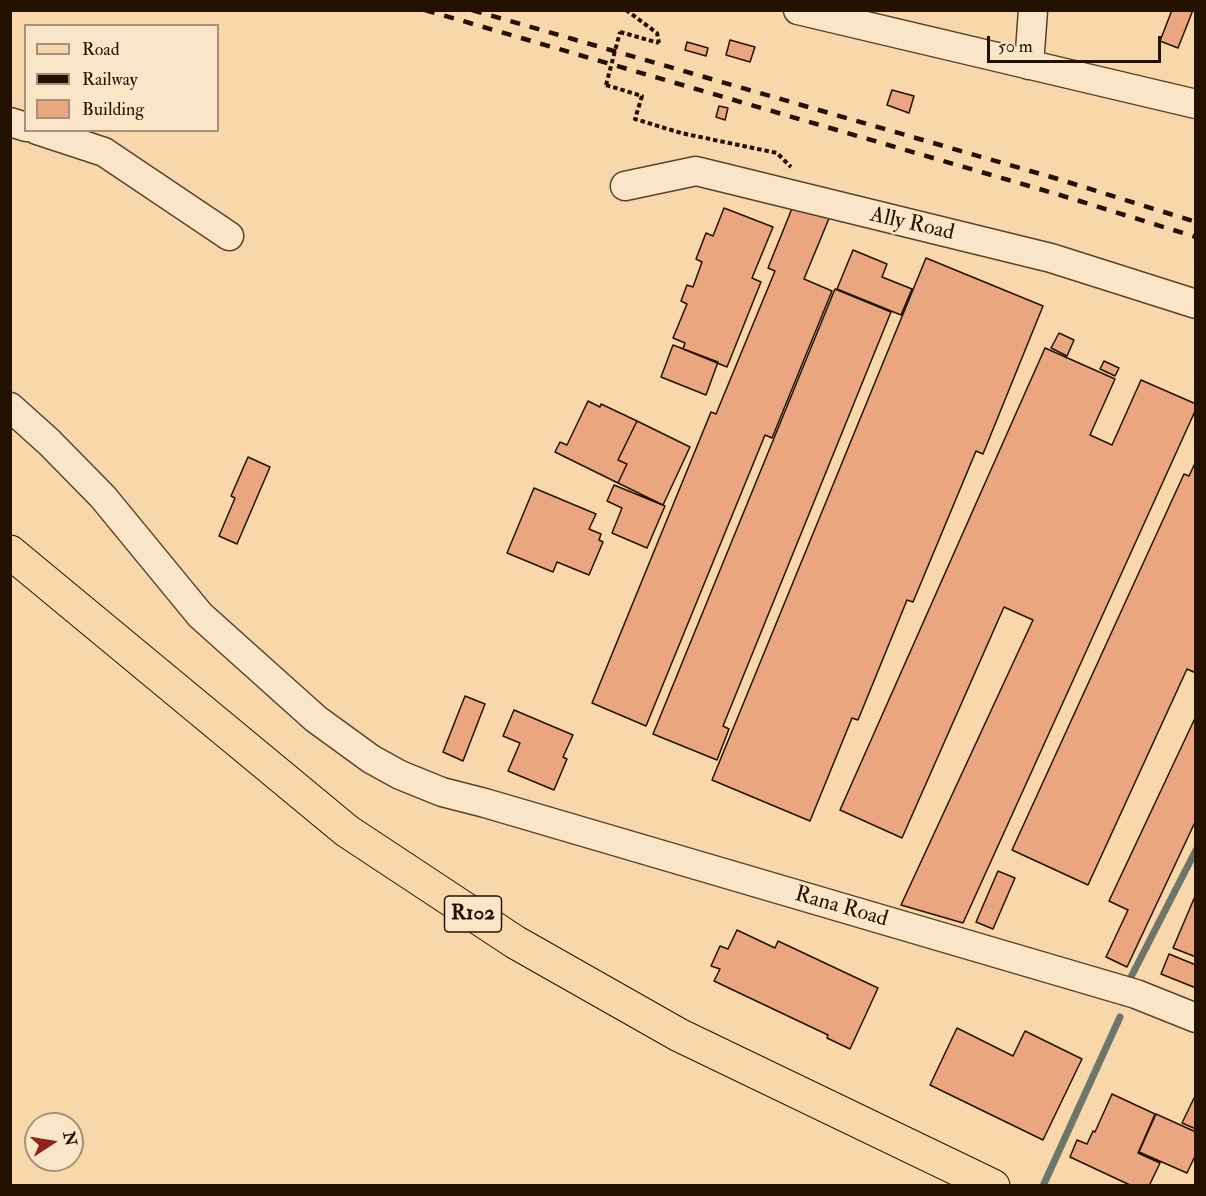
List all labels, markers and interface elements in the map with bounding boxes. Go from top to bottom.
legend [24,24,219,132]
scale bar [990,24,1164,62]
text: 50 m [998,35,1033,58]
text: Road [82,38,120,61]
text: Railway [82,68,138,91]
text: Building [82,98,144,121]
street label: Ally Road [867,203,957,247]
street label: Rana Road [791,882,891,934]
road number: R102 [444,896,502,932]
north arrow [24,1112,84,1172]
text: N [58,1130,81,1148]

